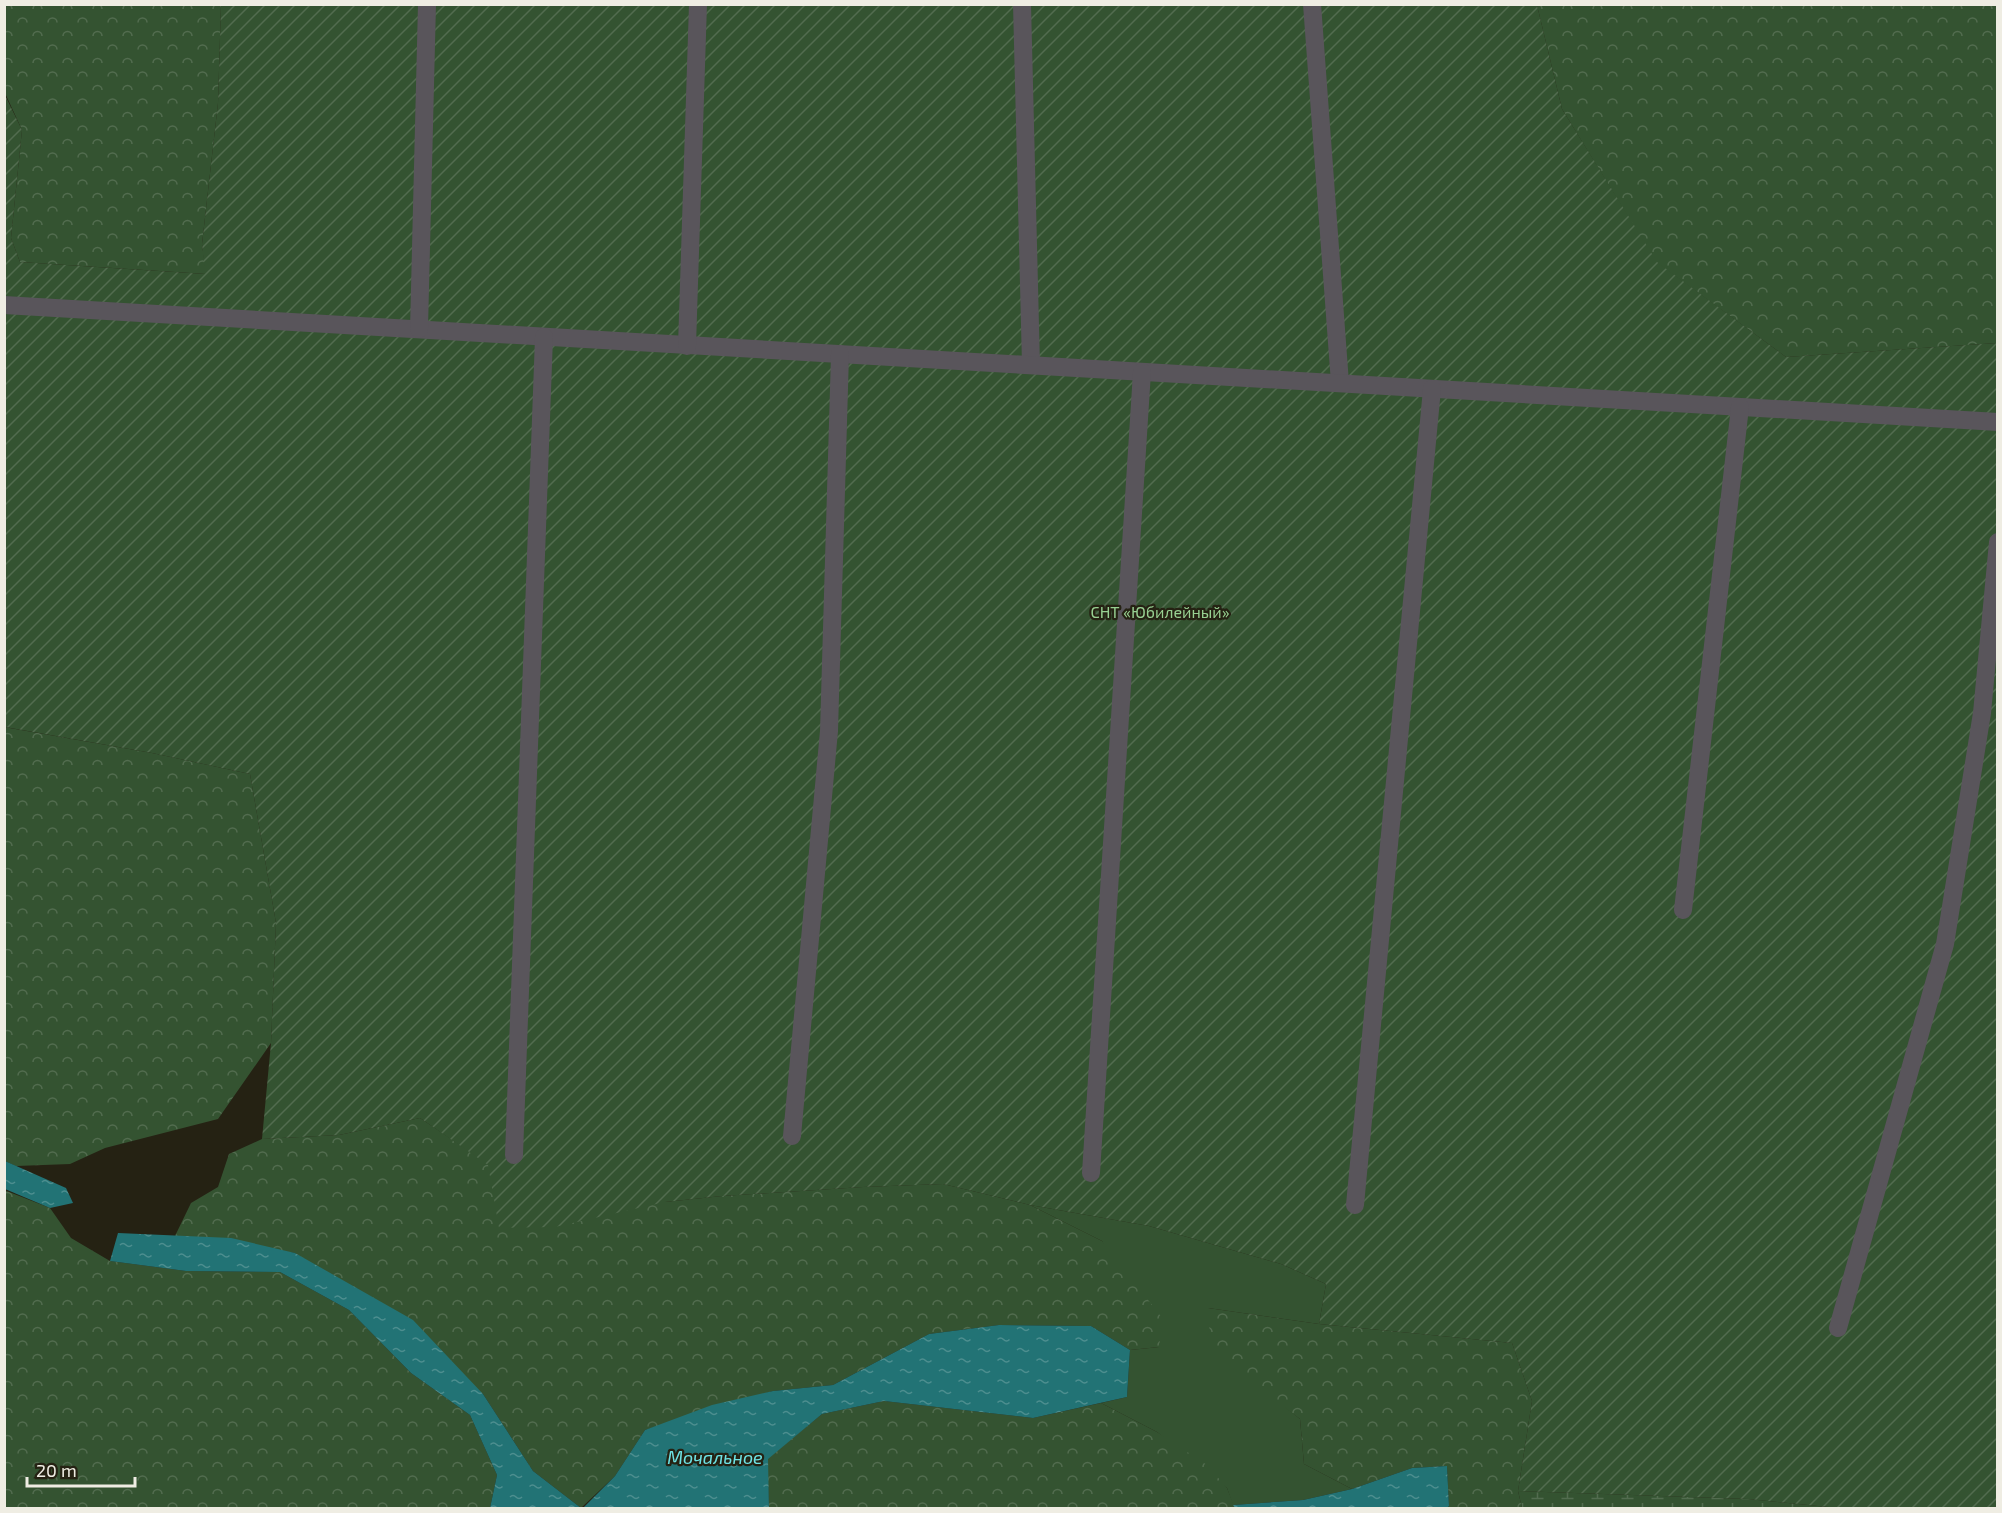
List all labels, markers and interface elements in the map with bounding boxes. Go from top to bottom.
park label: СНТ «Юбилейный» [1091,602,1230,621]
water label: Мочальное [667,1446,763,1468]
scale bar [27,1450,135,1488]
text: 20 m [36,1459,77,1481]

